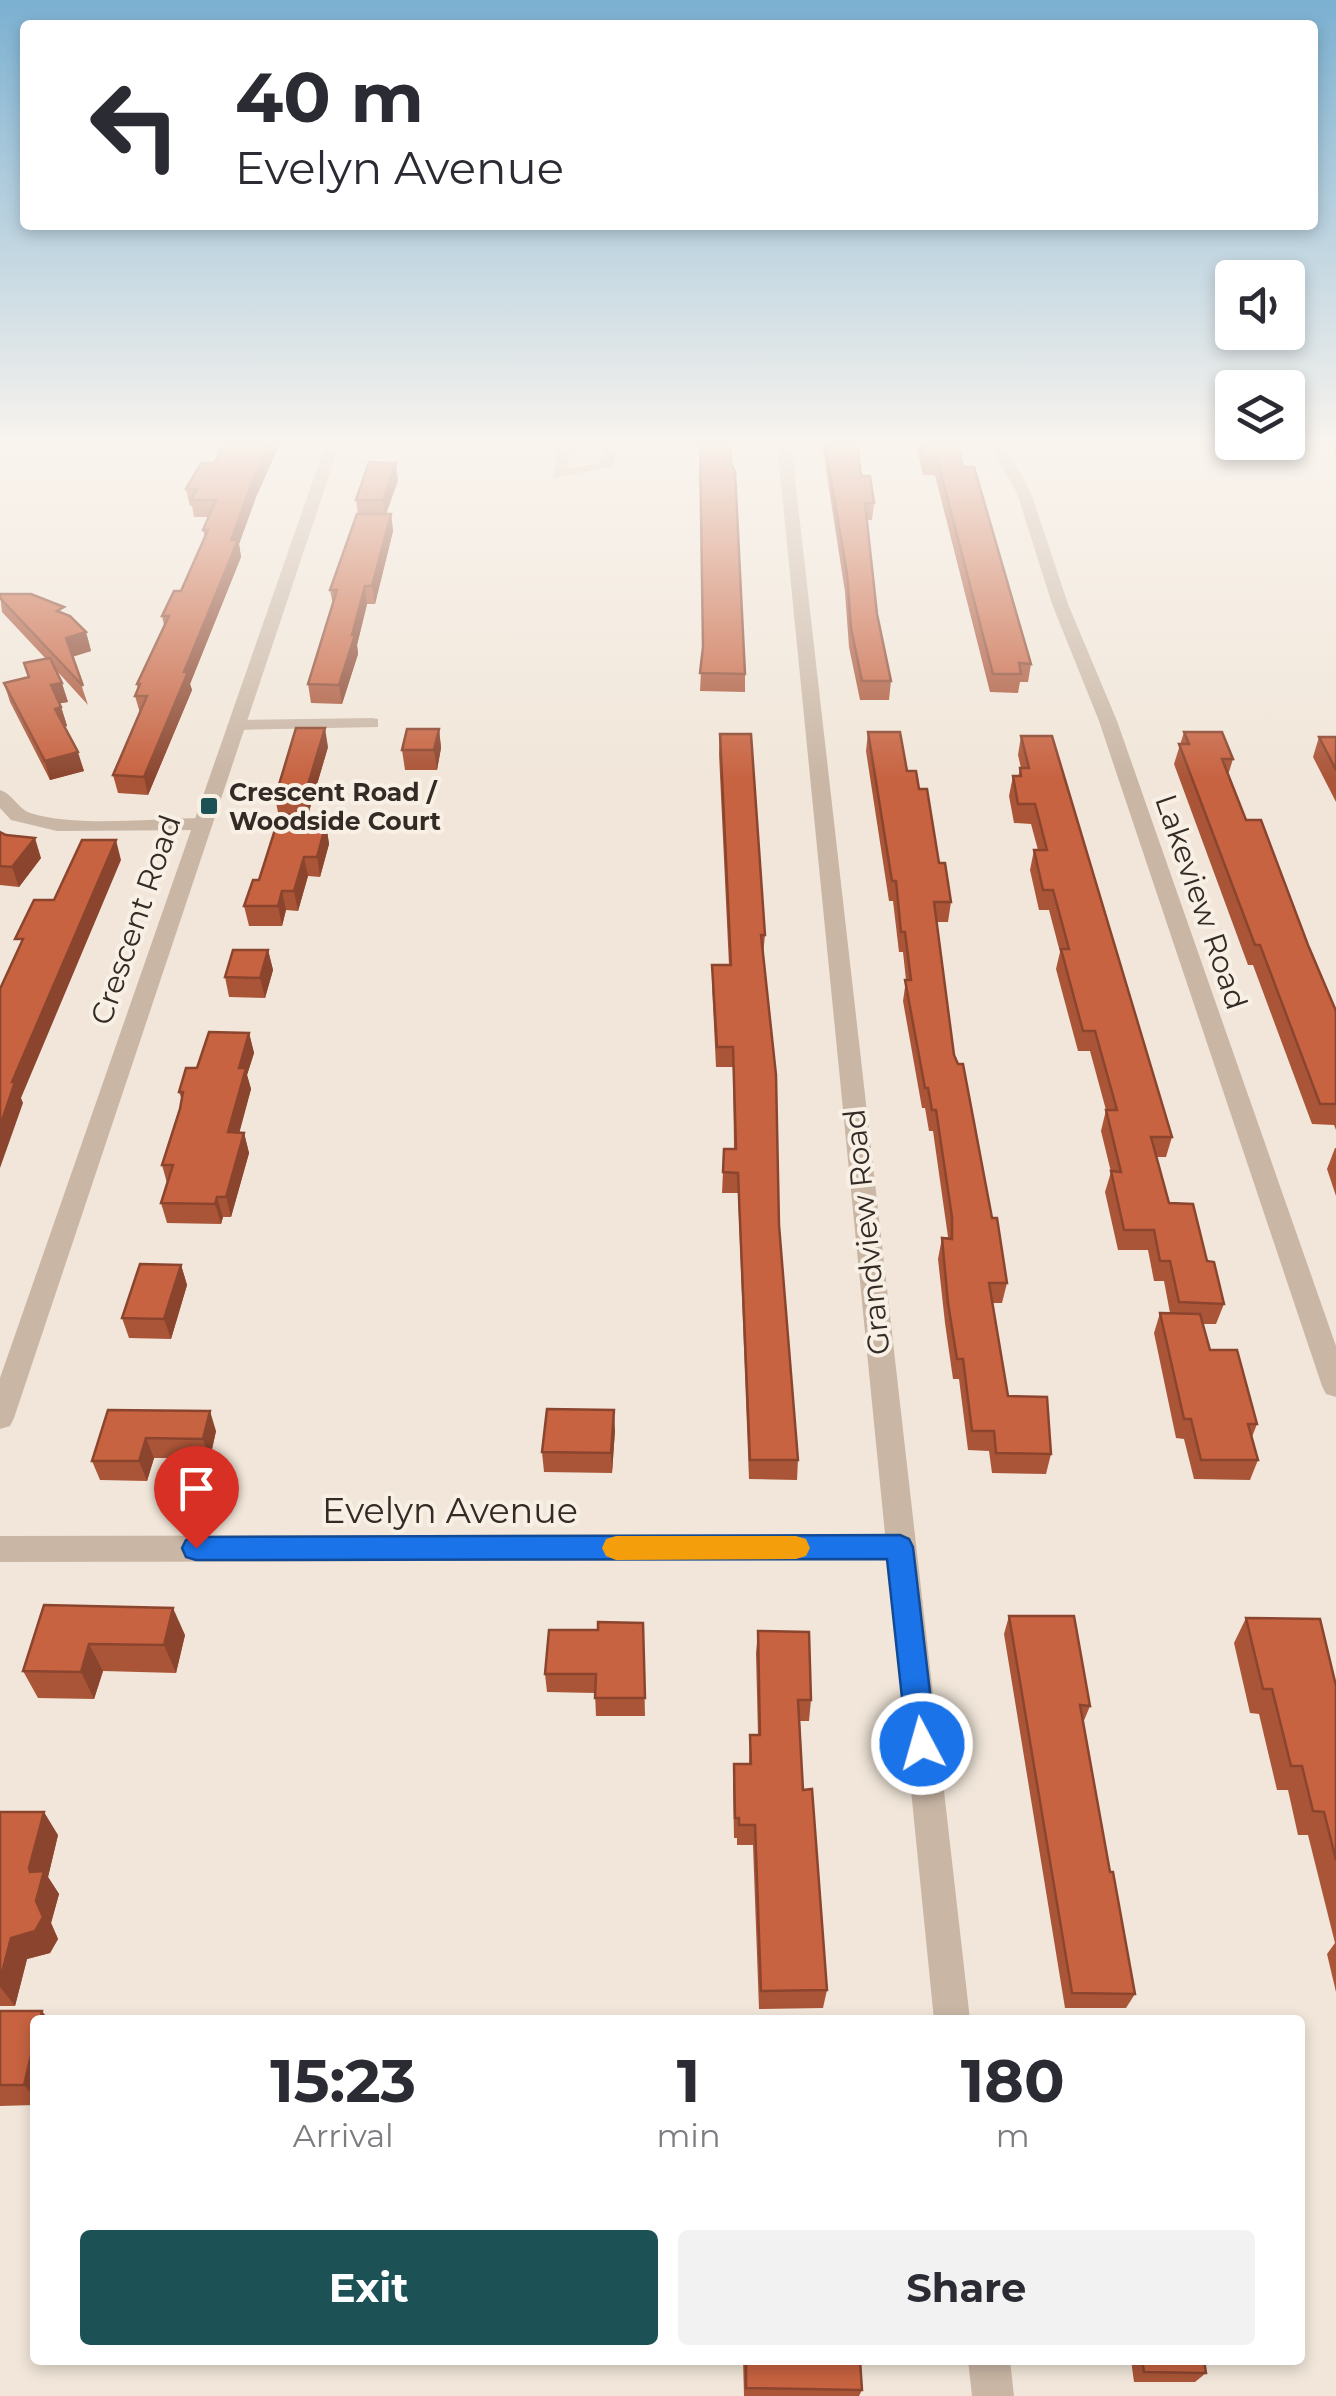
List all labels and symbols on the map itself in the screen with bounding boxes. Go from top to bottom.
place label: Crescent Road / Woodside Court [229,777,441,836]
street label: Lakeview Road [1147,789,1256,1014]
marker: Crescent Road / Woodside Court [198,795,220,817]
street label: Crescent Road [82,810,189,1029]
street label: Grandview Road [835,1107,898,1357]
pin [154,1446,239,1549]
street label: Evelyn Avenue [322,1489,578,1532]
position arrow [870,1692,974,1796]

